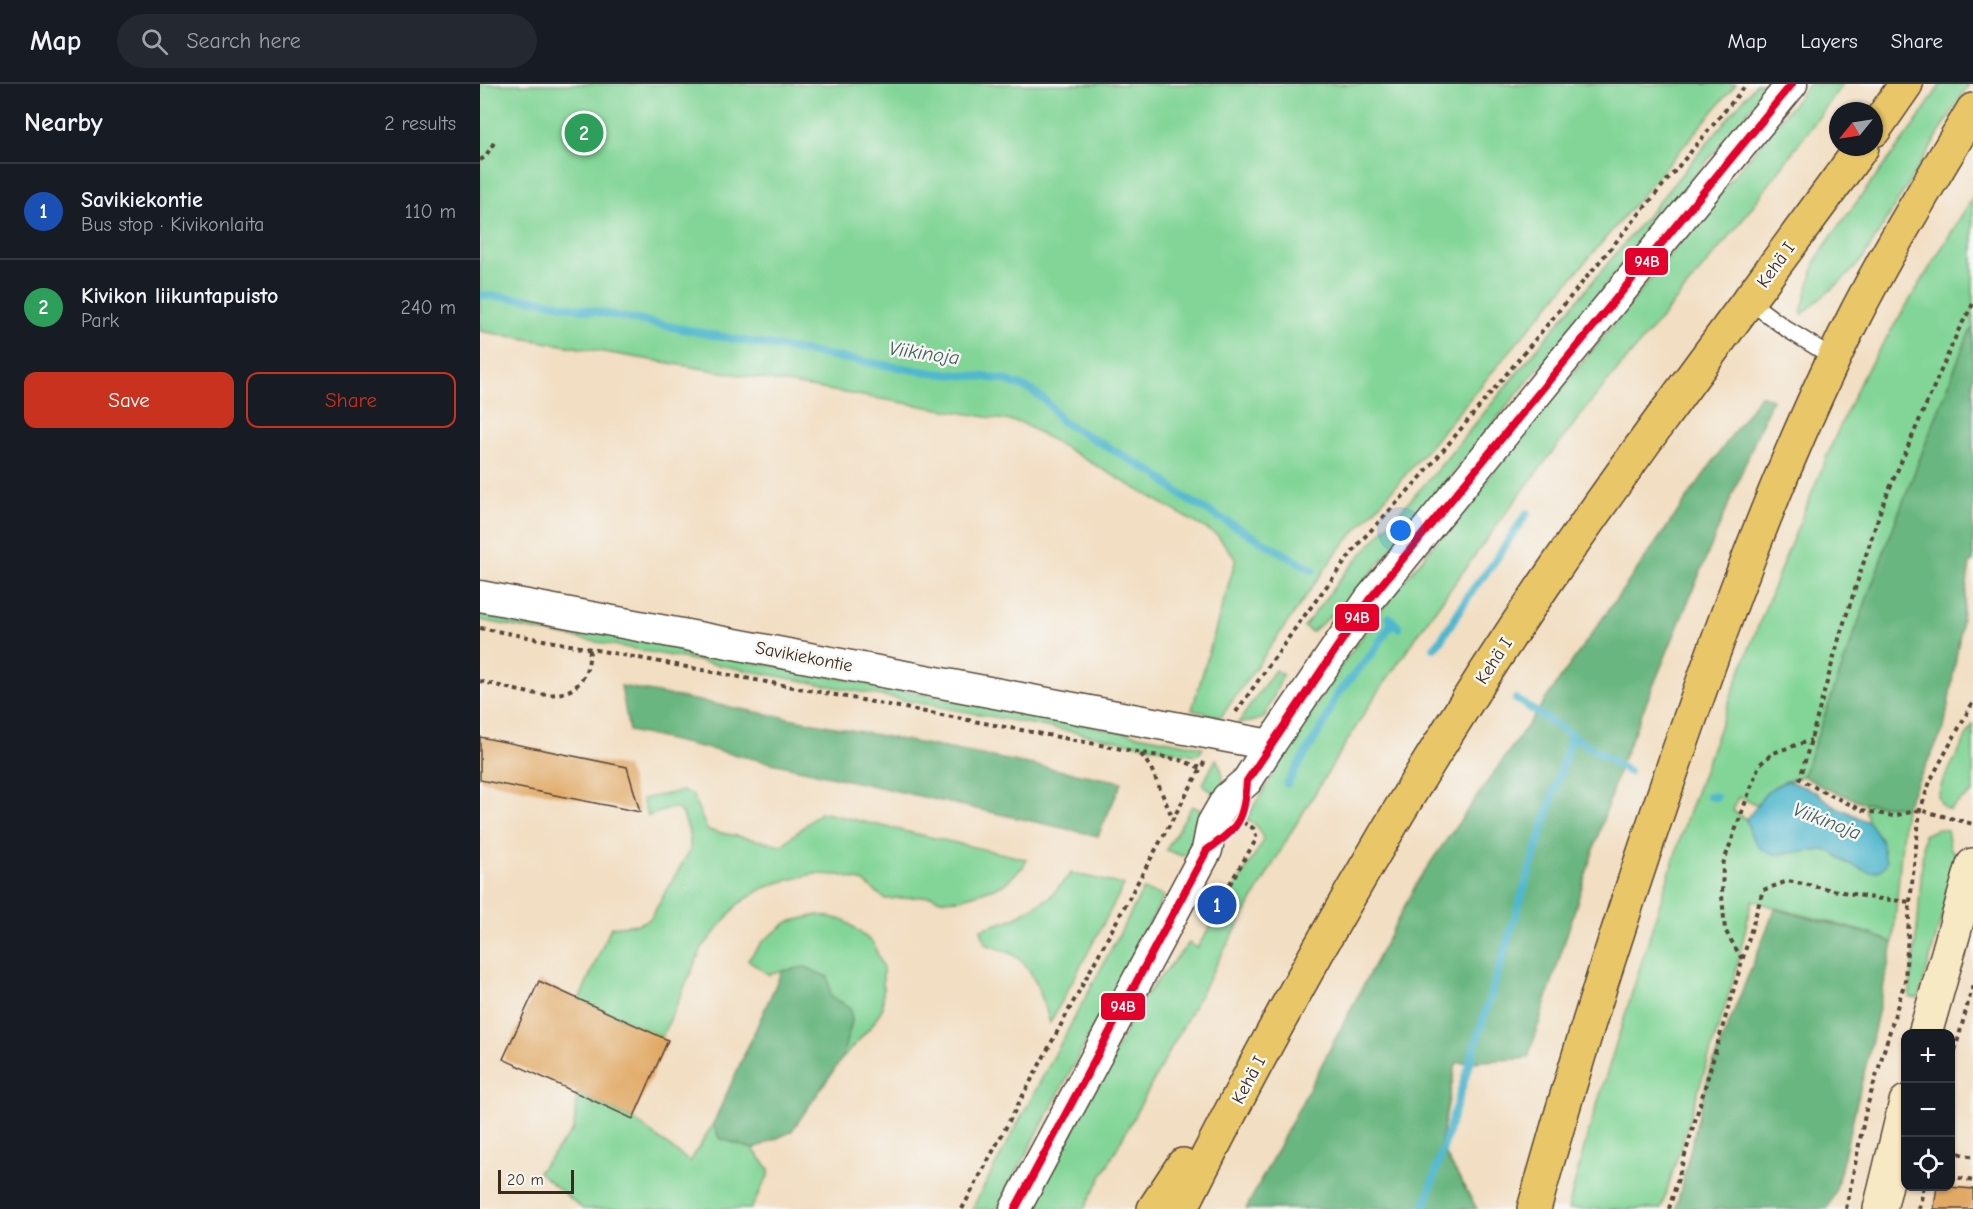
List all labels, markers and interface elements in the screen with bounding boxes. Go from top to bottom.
search box [117,14,537,68]
text: Map [30,25,81,57]
icon: search [138,25,171,58]
text: Search here [186,28,301,54]
text: Map [1728,29,1767,53]
text: Layers [1800,29,1858,53]
text: Share [1891,29,1943,53]
north arrow [1829,102,1883,156]
text: Nearby [24,108,103,138]
pin: 2 [564,110,604,156]
text: 2 results [384,112,456,135]
text: Savikiekontie [81,187,203,213]
text: 1 [40,200,47,223]
text: 110 m [405,200,456,223]
text: Bus stop · Kivikonlaita [81,213,264,236]
street label: Kehä I [1752,238,1800,292]
line badge: 94B [1624,247,1669,276]
text: 94B [1634,253,1660,271]
text: Kivikon liikuntapuisto [81,283,278,309]
text: 2 [39,296,48,319]
text: 240 m [401,296,456,319]
text: Park [81,309,119,332]
water label: Viikinoja [887,337,961,369]
button: Save [24,372,234,428]
button: Share [246,372,456,428]
your location [1386,516,1415,545]
line badge: 94B [1334,603,1380,632]
text: 94B [1344,609,1370,627]
street label: Kehä I [1471,634,1517,688]
street label: Savikiekontie [754,637,854,677]
water label: Viikinoja [1790,798,1864,844]
pin: 1 [1198,882,1236,928]
line badge: 94B [1100,992,1146,1021]
text: 94B [1110,998,1136,1016]
map controls [1901,1029,1955,1191]
button: + [1901,1029,1955,1083]
street label: Kehä I [1228,1053,1270,1107]
button: − [1901,1083,1955,1137]
button: locate [1901,1137,1955,1191]
scale bar [498,1167,574,1194]
text: 20 m [507,1171,544,1189]

